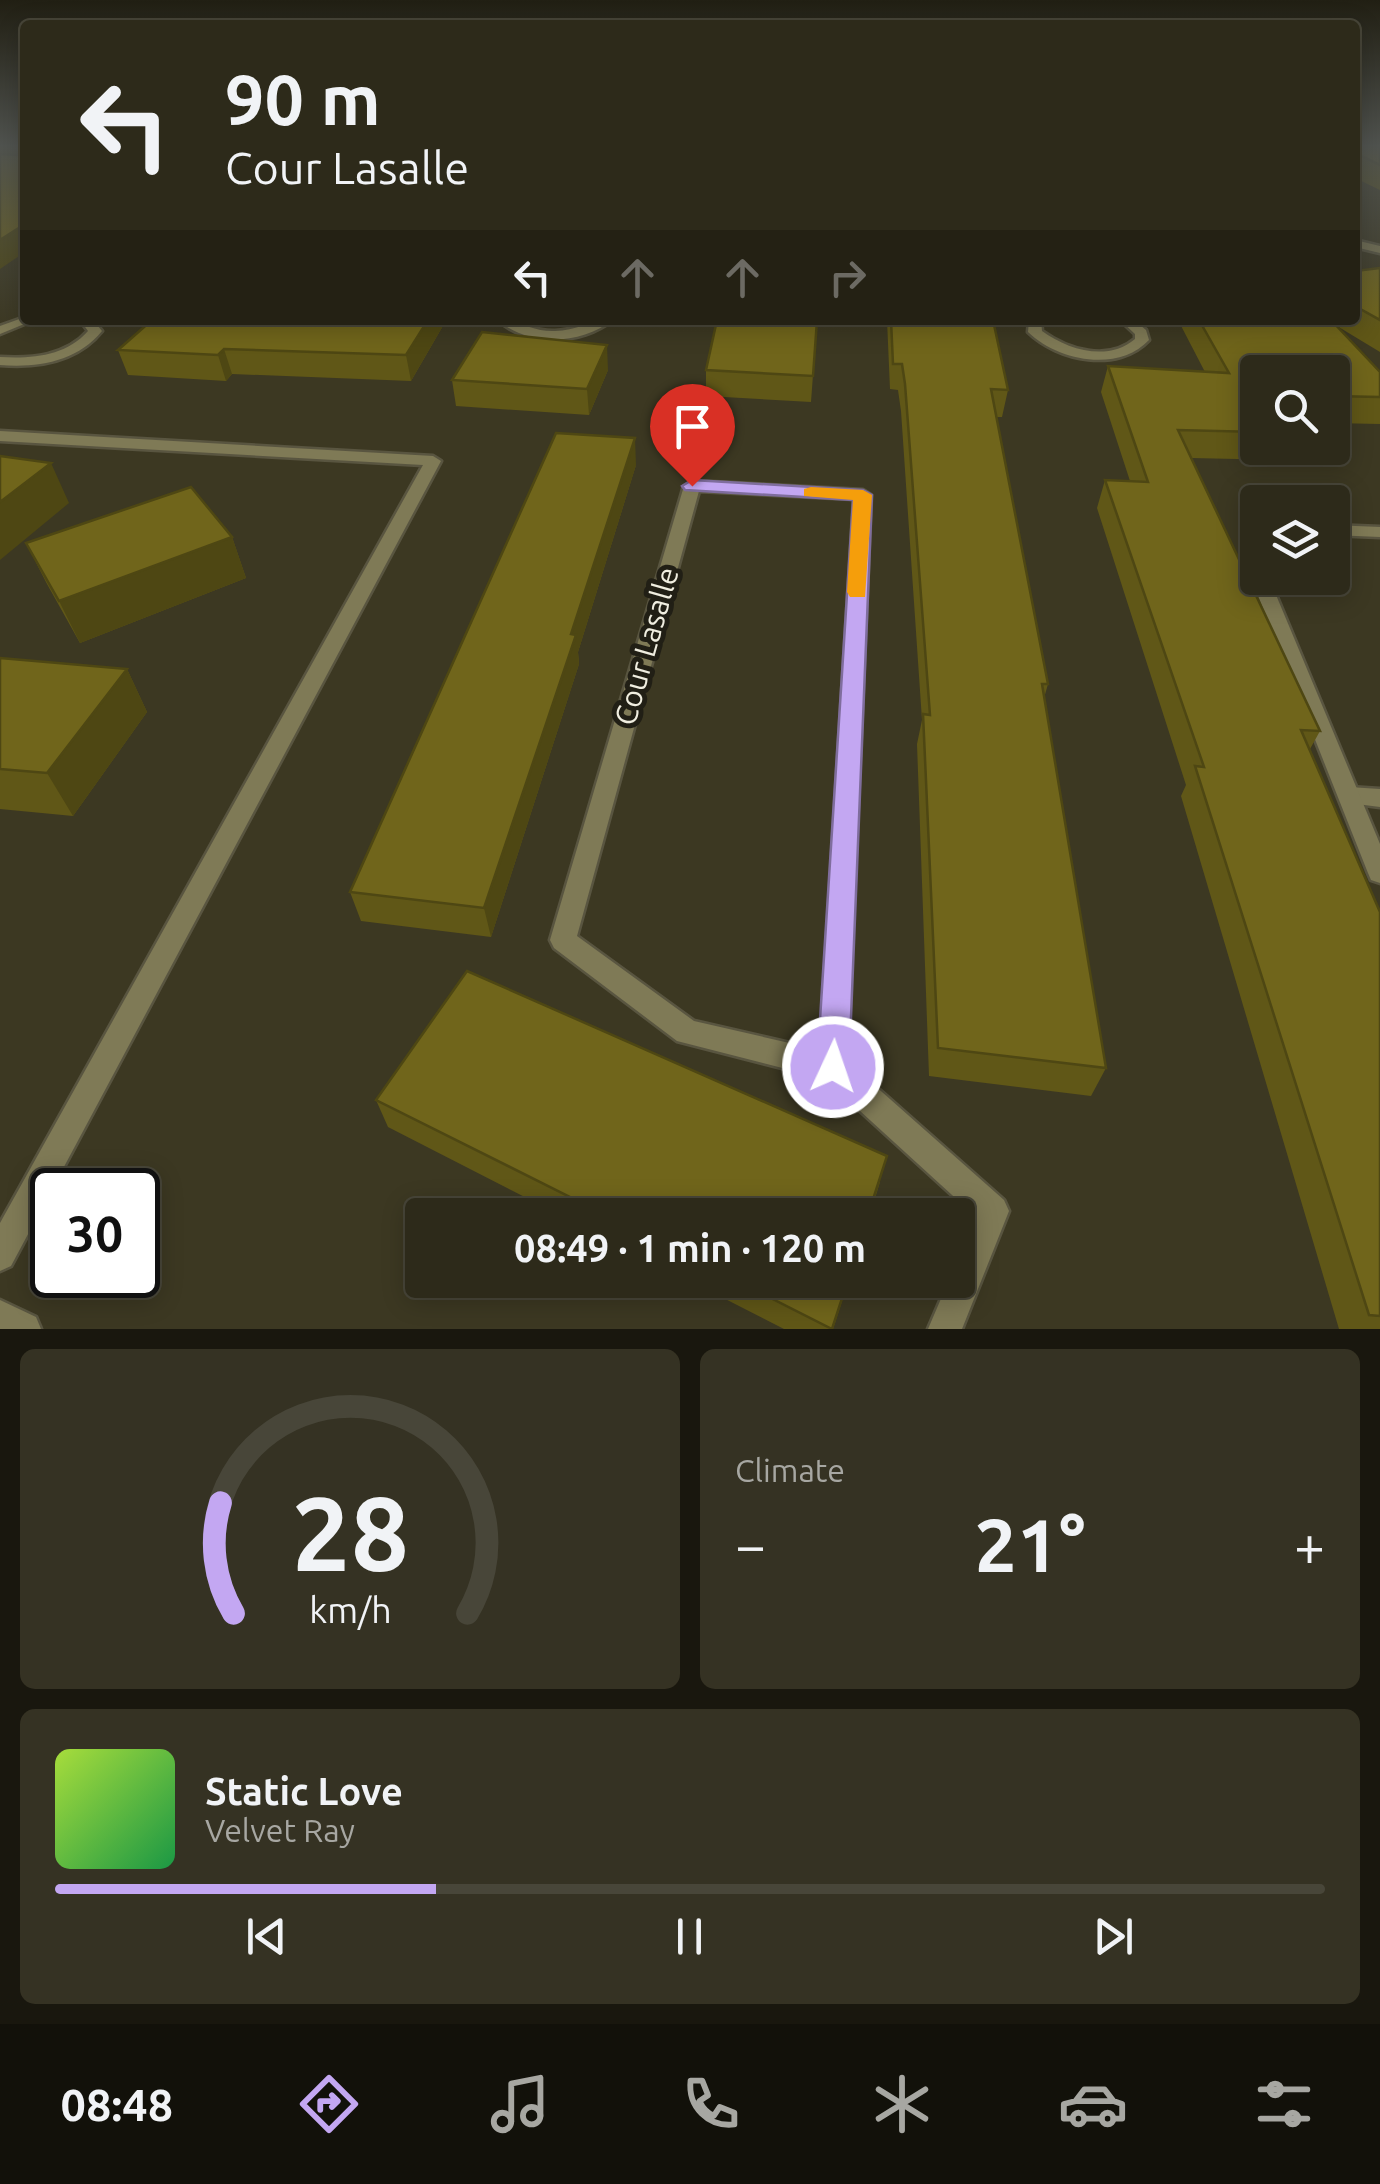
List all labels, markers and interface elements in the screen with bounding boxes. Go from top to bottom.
icon: left [60,60,190,190]
text: 90 m [225,60,381,138]
text: Cour Lasalle [225,142,469,193]
icon: left [505,250,560,305]
icon: ahead [610,250,665,305]
icon: ahead [715,250,770,305]
icon: right [820,250,875,305]
map controls [1240,355,1350,595]
button: search [1240,355,1350,465]
pin [650,384,735,487]
icon: arrive [665,399,720,454]
button: layers [1240,485,1350,595]
street label: Cour Lasalle [607,563,685,729]
position arrow [781,1015,885,1119]
speed limit sign: 30 [30,1168,160,1298]
text: 08:49 · 1 min · 120 m [514,1227,866,1269]
text: Climate [735,1452,845,1488]
text: 28 [291,1474,409,1591]
text: 21° [974,1502,1086,1586]
text: − [735,1514,766,1575]
text: + [1294,1514,1325,1575]
text: km/h [309,1590,391,1630]
text: Static Love [205,1770,403,1812]
text: Velvet Ray [205,1812,355,1848]
icon: previous [239,1909,294,1964]
icon: pause [662,1909,717,1964]
icon: next [1086,1909,1141,1964]
icon: directions [294,2069,364,2139]
icon: music [485,2069,555,2139]
icon: phone [676,2069,746,2139]
icon: climate [867,2069,937,2139]
icon: car [1058,2069,1128,2139]
icon: filters [1249,2069,1319,2139]
text: 08:48 [61,2079,173,2130]

